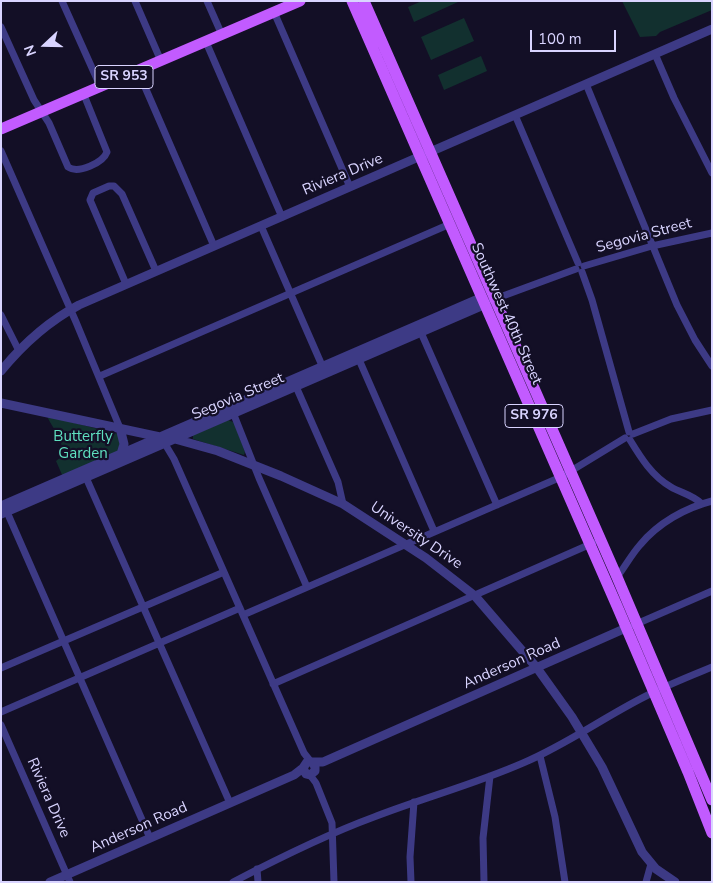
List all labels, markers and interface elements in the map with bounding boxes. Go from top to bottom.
north arrow [20,20,70,70]
scale bar [533,20,619,52]
text: 100 m [538,29,582,49]
text: N [20,42,41,59]
road number: SR 953 [95,66,153,88]
street label: Riviera Drive [300,150,386,200]
street label: Segovia Street [594,215,694,257]
street label: Southwest 40th Street [467,240,545,388]
street label: Segovia Street [189,370,287,424]
road number: SR 976 [505,404,563,428]
park label: Butterfly Garden [53,428,113,463]
street label: University Drive [367,499,465,573]
street label: Anderson Road [461,635,563,693]
street label: Riviera Drive [22,755,74,841]
street label: Anderson Road [88,799,190,857]

